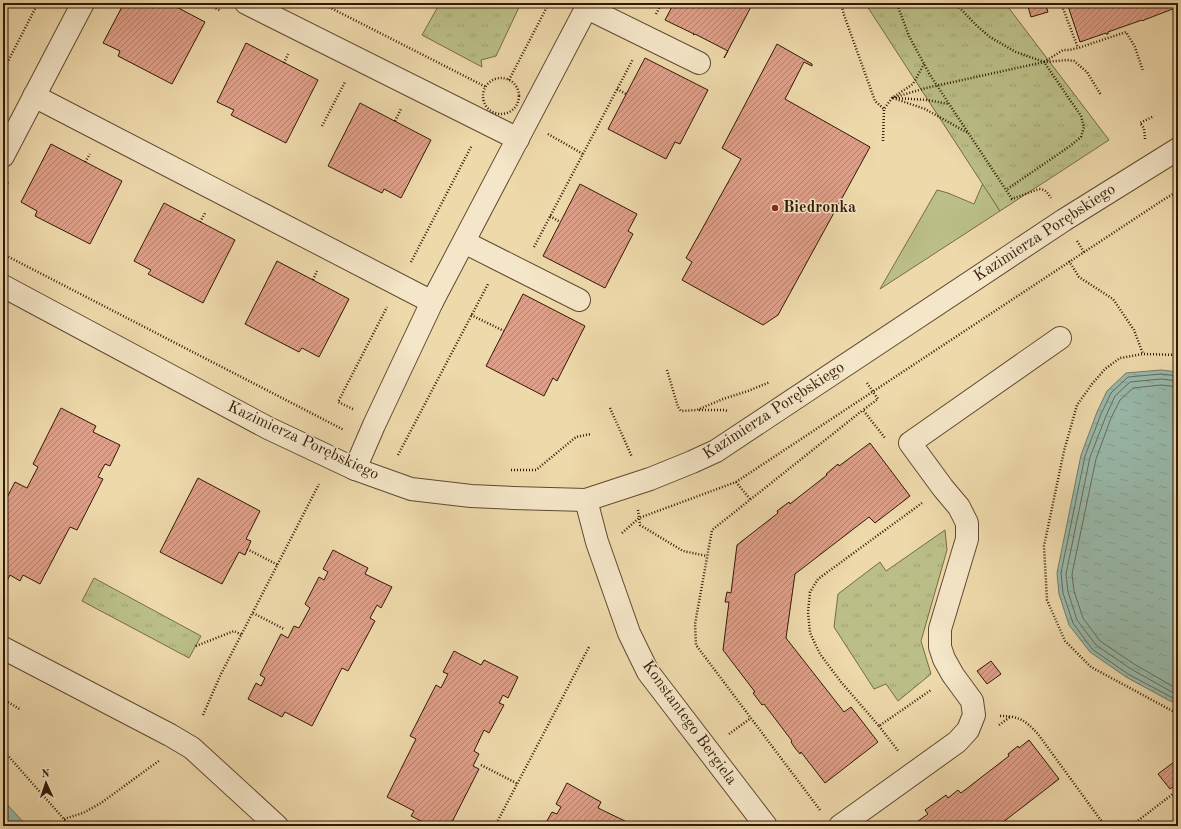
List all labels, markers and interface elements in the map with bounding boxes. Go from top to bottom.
street label: Kazimierza Porębskiego [971,181,1119,285]
place label: Biedronka [783,200,856,216]
marker: Biedronka [770,203,780,213]
street label: Kazimierza Porębskiego [700,359,848,463]
street label: Kazimierza Porębskiego [225,399,381,483]
street label: Konstantego Bergiela [639,658,739,788]
north arrow [26,763,66,803]
text: N [41,769,51,780]

